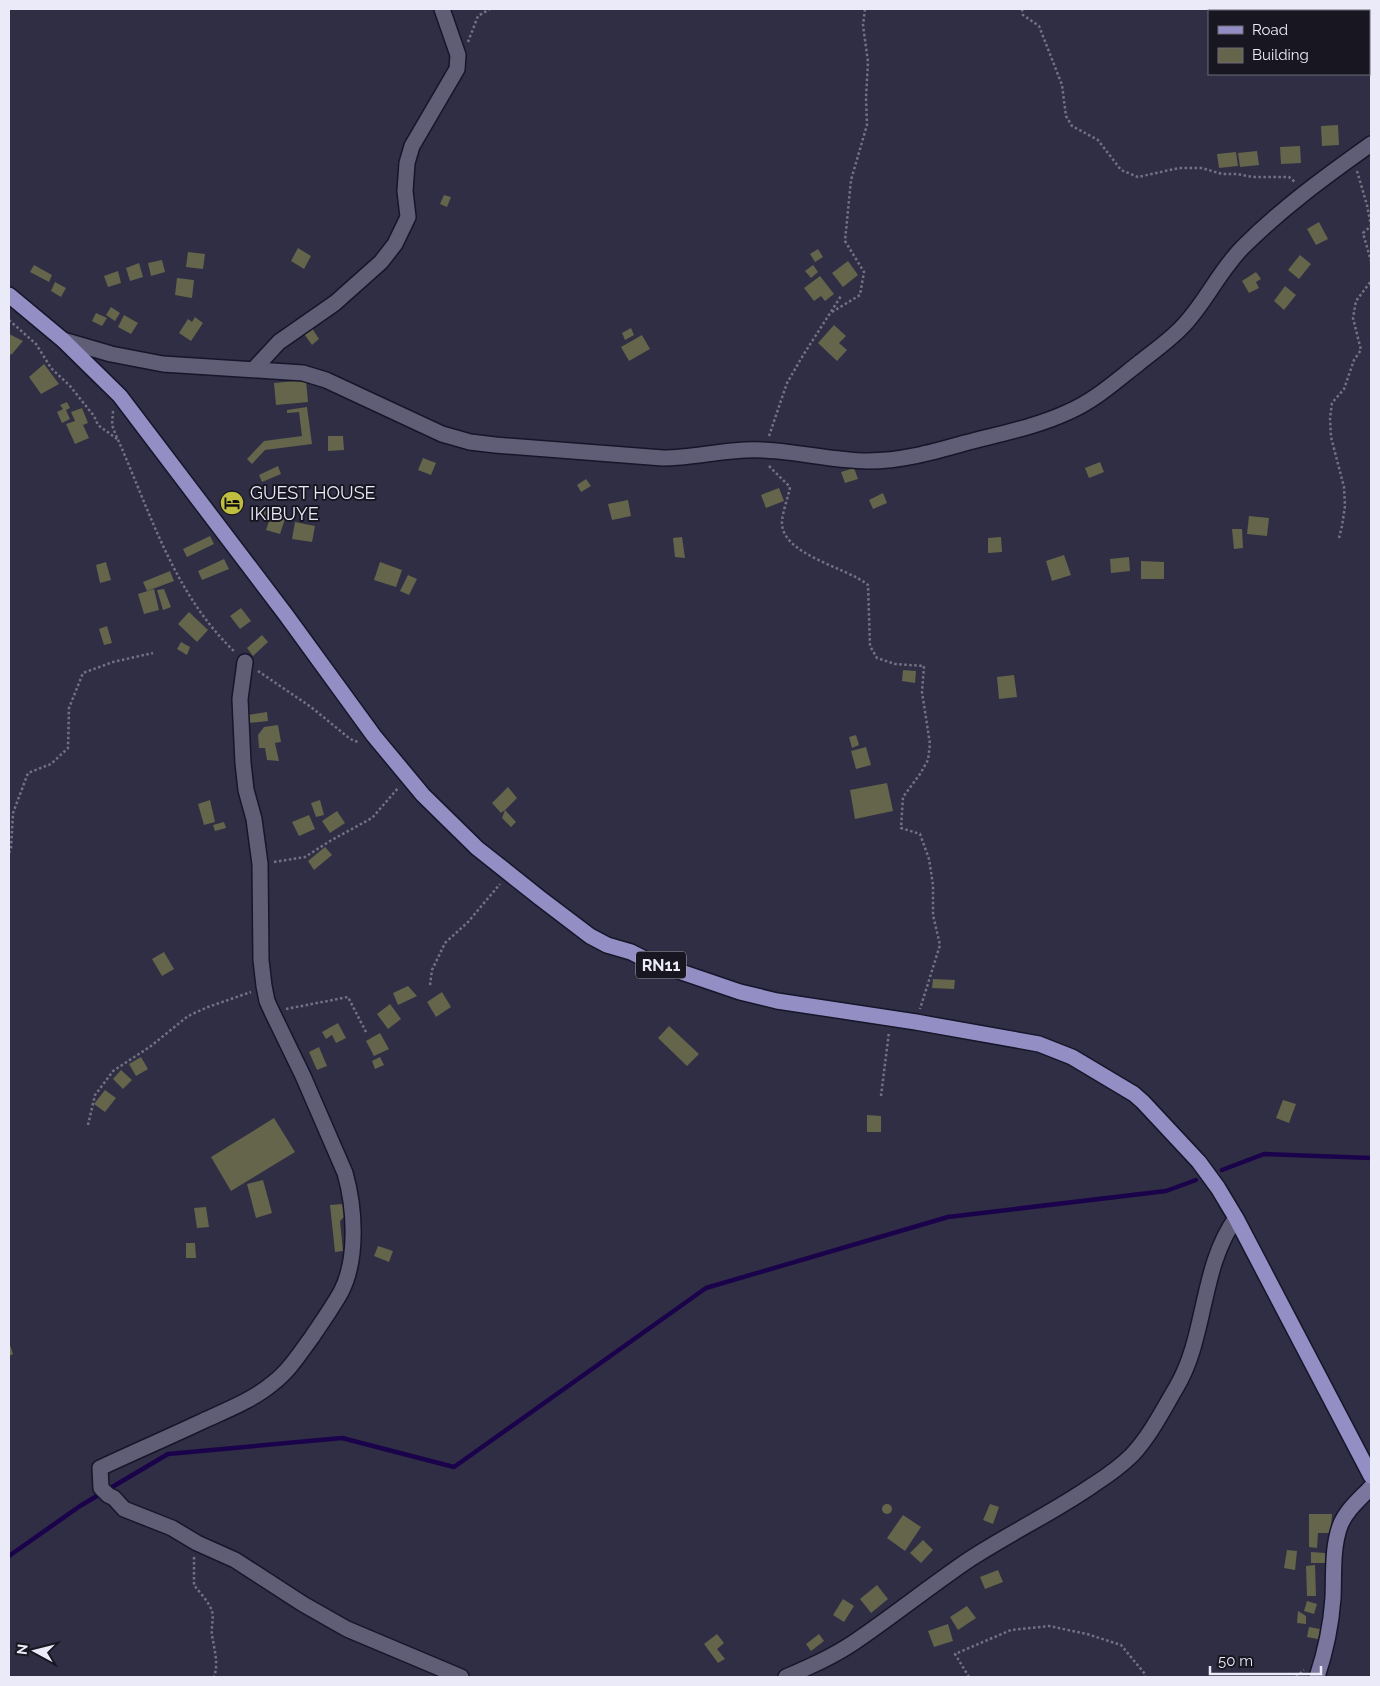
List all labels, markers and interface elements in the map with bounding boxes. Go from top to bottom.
legend [1208,10,1370,75]
text: Road [1252,21,1288,39]
text: Building [1252,46,1309,64]
place label: GUEST HOUSE IKIBUYE [250,482,376,524]
hotel icon: GUEST HOUSE IKIBUYE [219,490,245,516]
road number: RN11 [636,952,686,978]
north arrow [10,1626,60,1676]
text: N [14,1643,31,1656]
scale bar [1210,1644,1321,1676]
text: 50 m [1218,1652,1253,1670]

